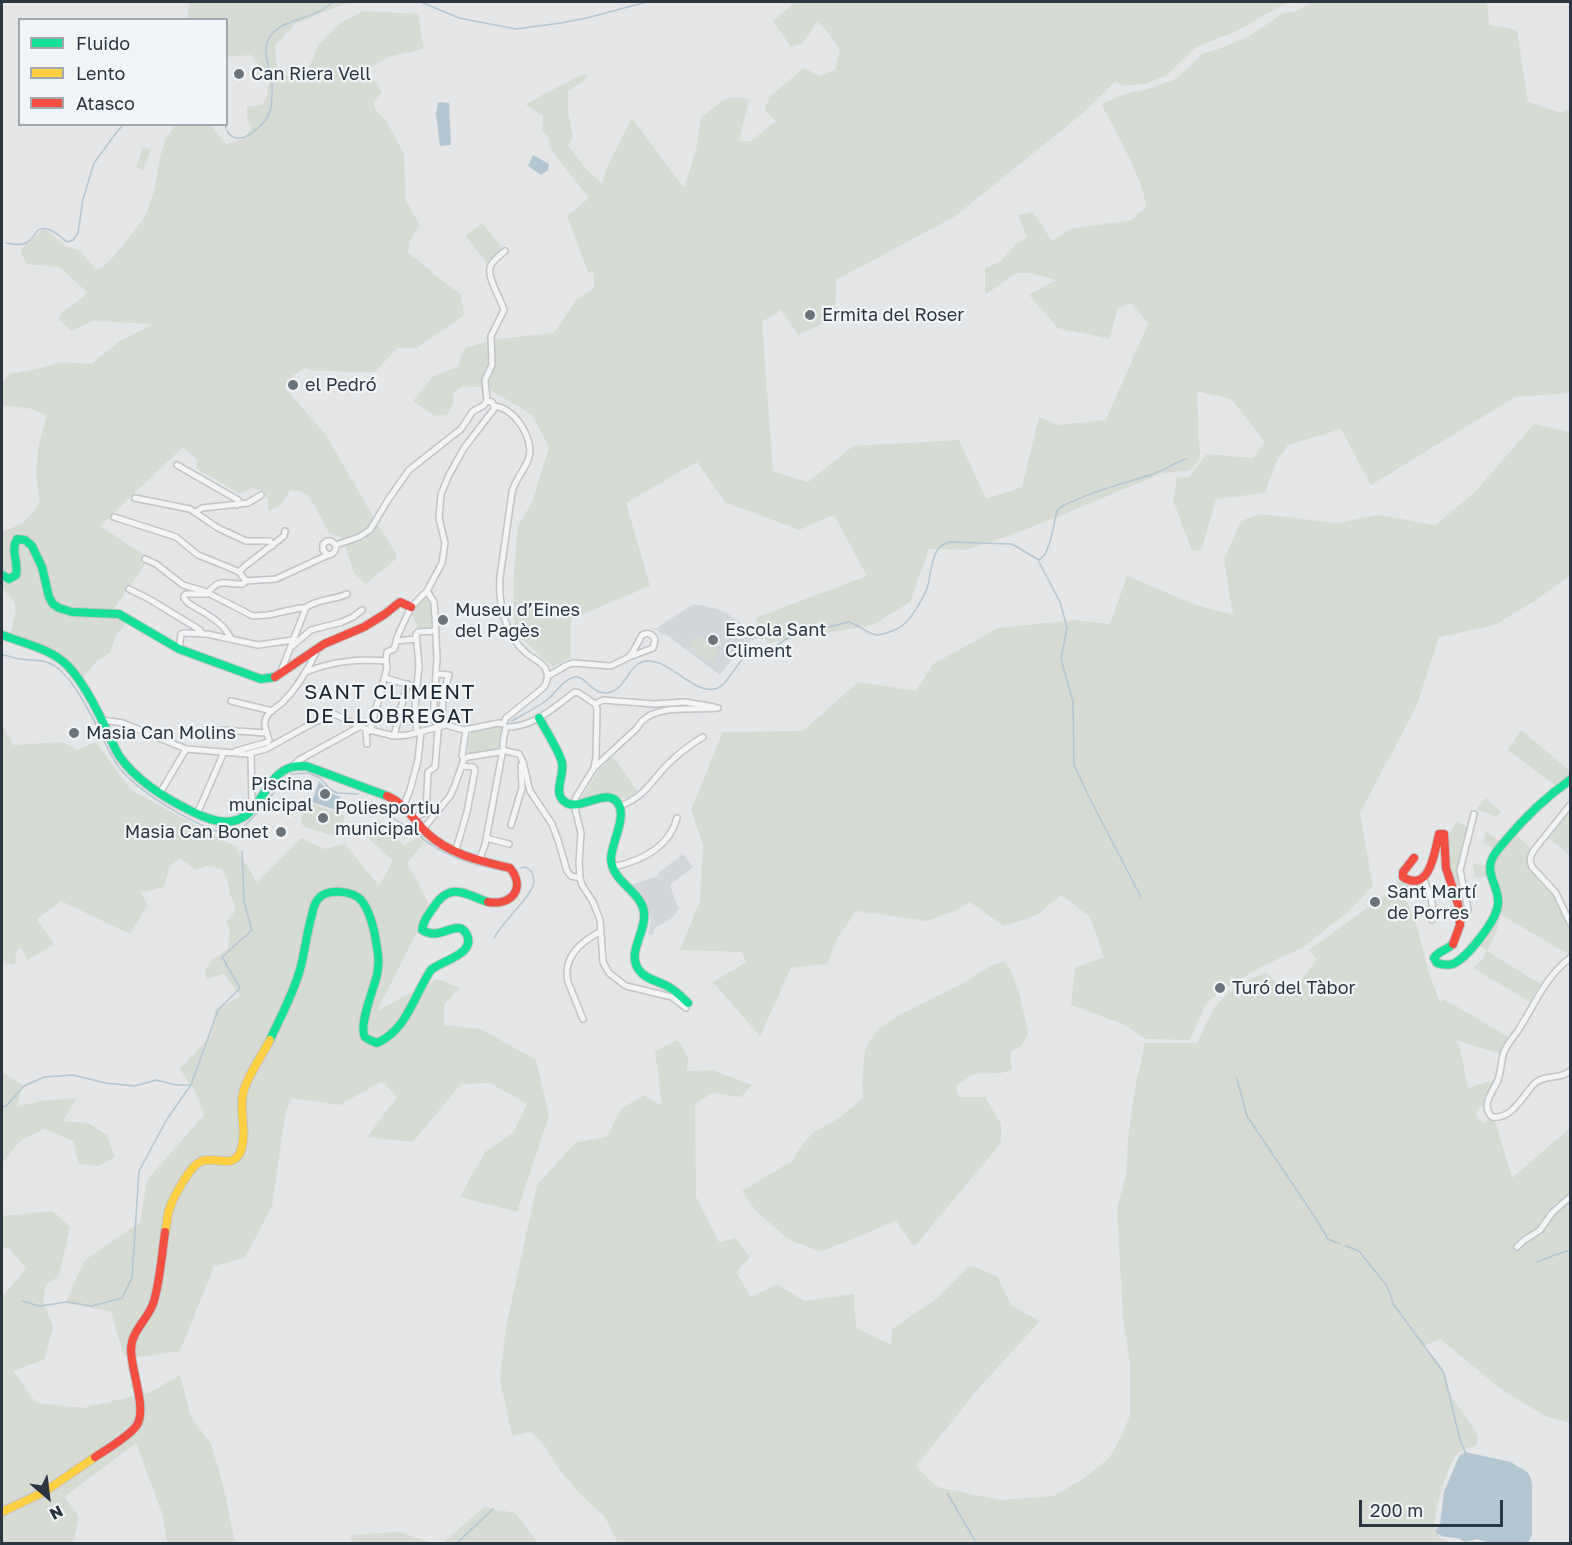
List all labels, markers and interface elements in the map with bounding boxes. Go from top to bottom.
legend [18,18,228,126]
text: Fluido [76,32,130,54]
text: Lento [76,62,125,84]
place label: Can Riera Vell [251,63,371,85]
marker: Can Riera Vell [232,67,246,81]
text: Atasco [76,92,135,114]
place label: Ermita del Roser [822,304,964,326]
marker: Ermita del Roser [803,308,817,322]
place label: el Pedró [305,374,376,396]
marker: el Pedró [286,378,300,392]
place label: Museu d’Eines del Pagès [455,599,580,642]
marker: Museu d’Eines del Pagès [436,613,450,627]
place label: Escola Sant Climent [725,619,826,662]
marker: Escola Sant Climent [706,633,720,647]
district label: SANT CLIMENT DE LLOBREGAT [304,679,476,729]
place label: Masia Can Molins [86,722,236,744]
marker: Masia Can Molins [67,726,81,740]
place label: Piscina municipal [229,773,313,816]
marker: Piscina municipal [318,787,332,801]
place label: Poliesportiu municipal [335,797,440,840]
marker: Poliesportiu municipal [316,811,330,825]
place label: Masia Can Bonet [125,821,269,843]
marker: Masia Can Bonet [274,825,288,839]
place label: Sant Martí de Porres [1387,881,1476,924]
marker: Sant Martí de Porres [1368,895,1382,909]
place label: Turó del Tàbor [1232,977,1355,999]
marker: Turó del Tàbor [1213,981,1227,995]
north arrow [18,1467,78,1527]
scale bar [1362,1488,1506,1526]
text: 200 m [1370,1499,1423,1521]
text: N [46,1501,67,1525]

